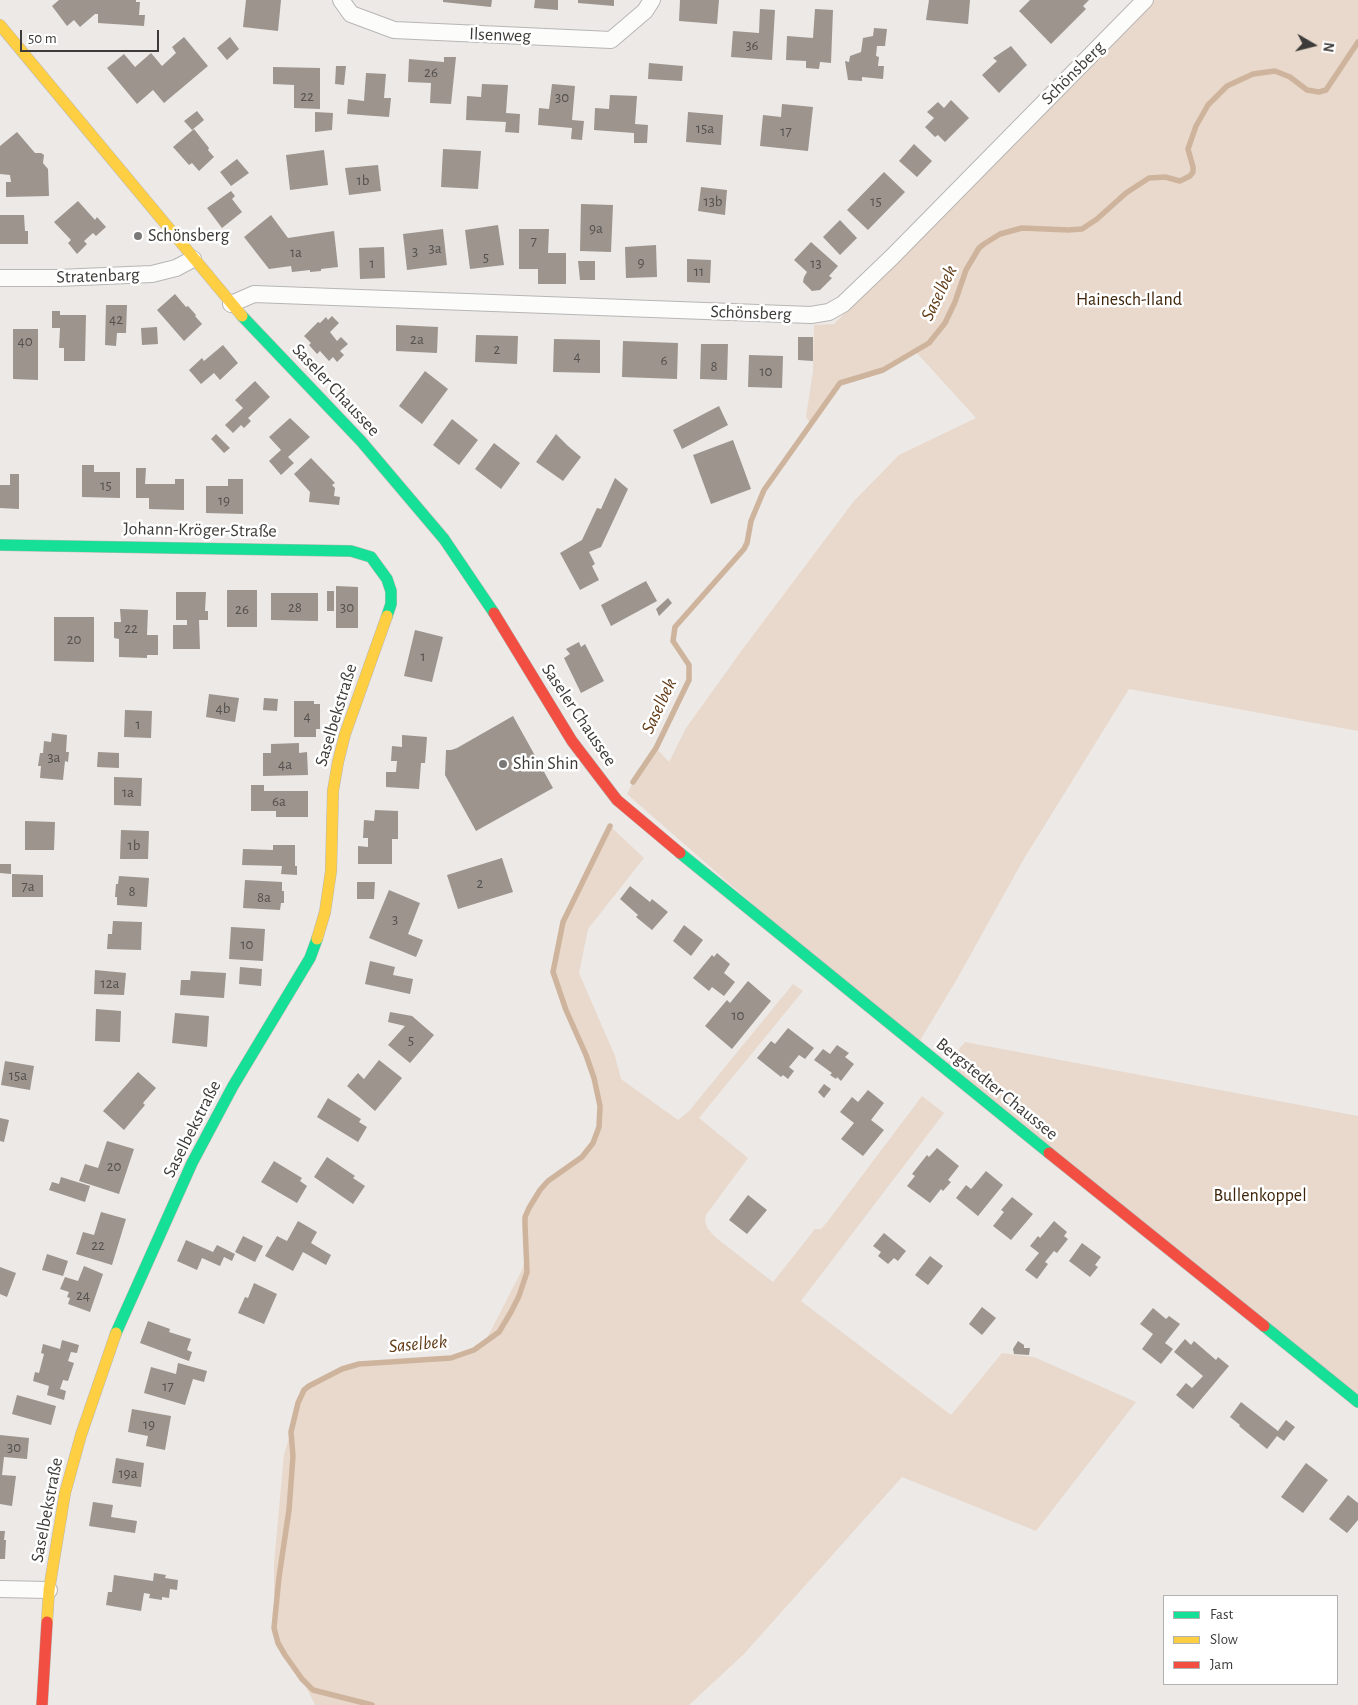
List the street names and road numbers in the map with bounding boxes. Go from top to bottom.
street label: Ilsenweg [469,23,531,47]
street label: Schönsberg [1037,37,1109,109]
street label: Stratenbarg [56,264,140,288]
street label: Schönsberg [710,301,792,325]
street label: Saseler Chaussee [287,339,385,441]
street label: Johann-Kröger-Straße [123,518,277,542]
street label: Saseler Chaussee [537,660,621,770]
street label: Saselbekstraße [310,661,362,769]
street label: Bergstedter Chaussee [932,1033,1062,1145]
street label: Saselbekstraße [158,1077,226,1181]
street label: Saselbekstraße [26,1456,68,1564]

